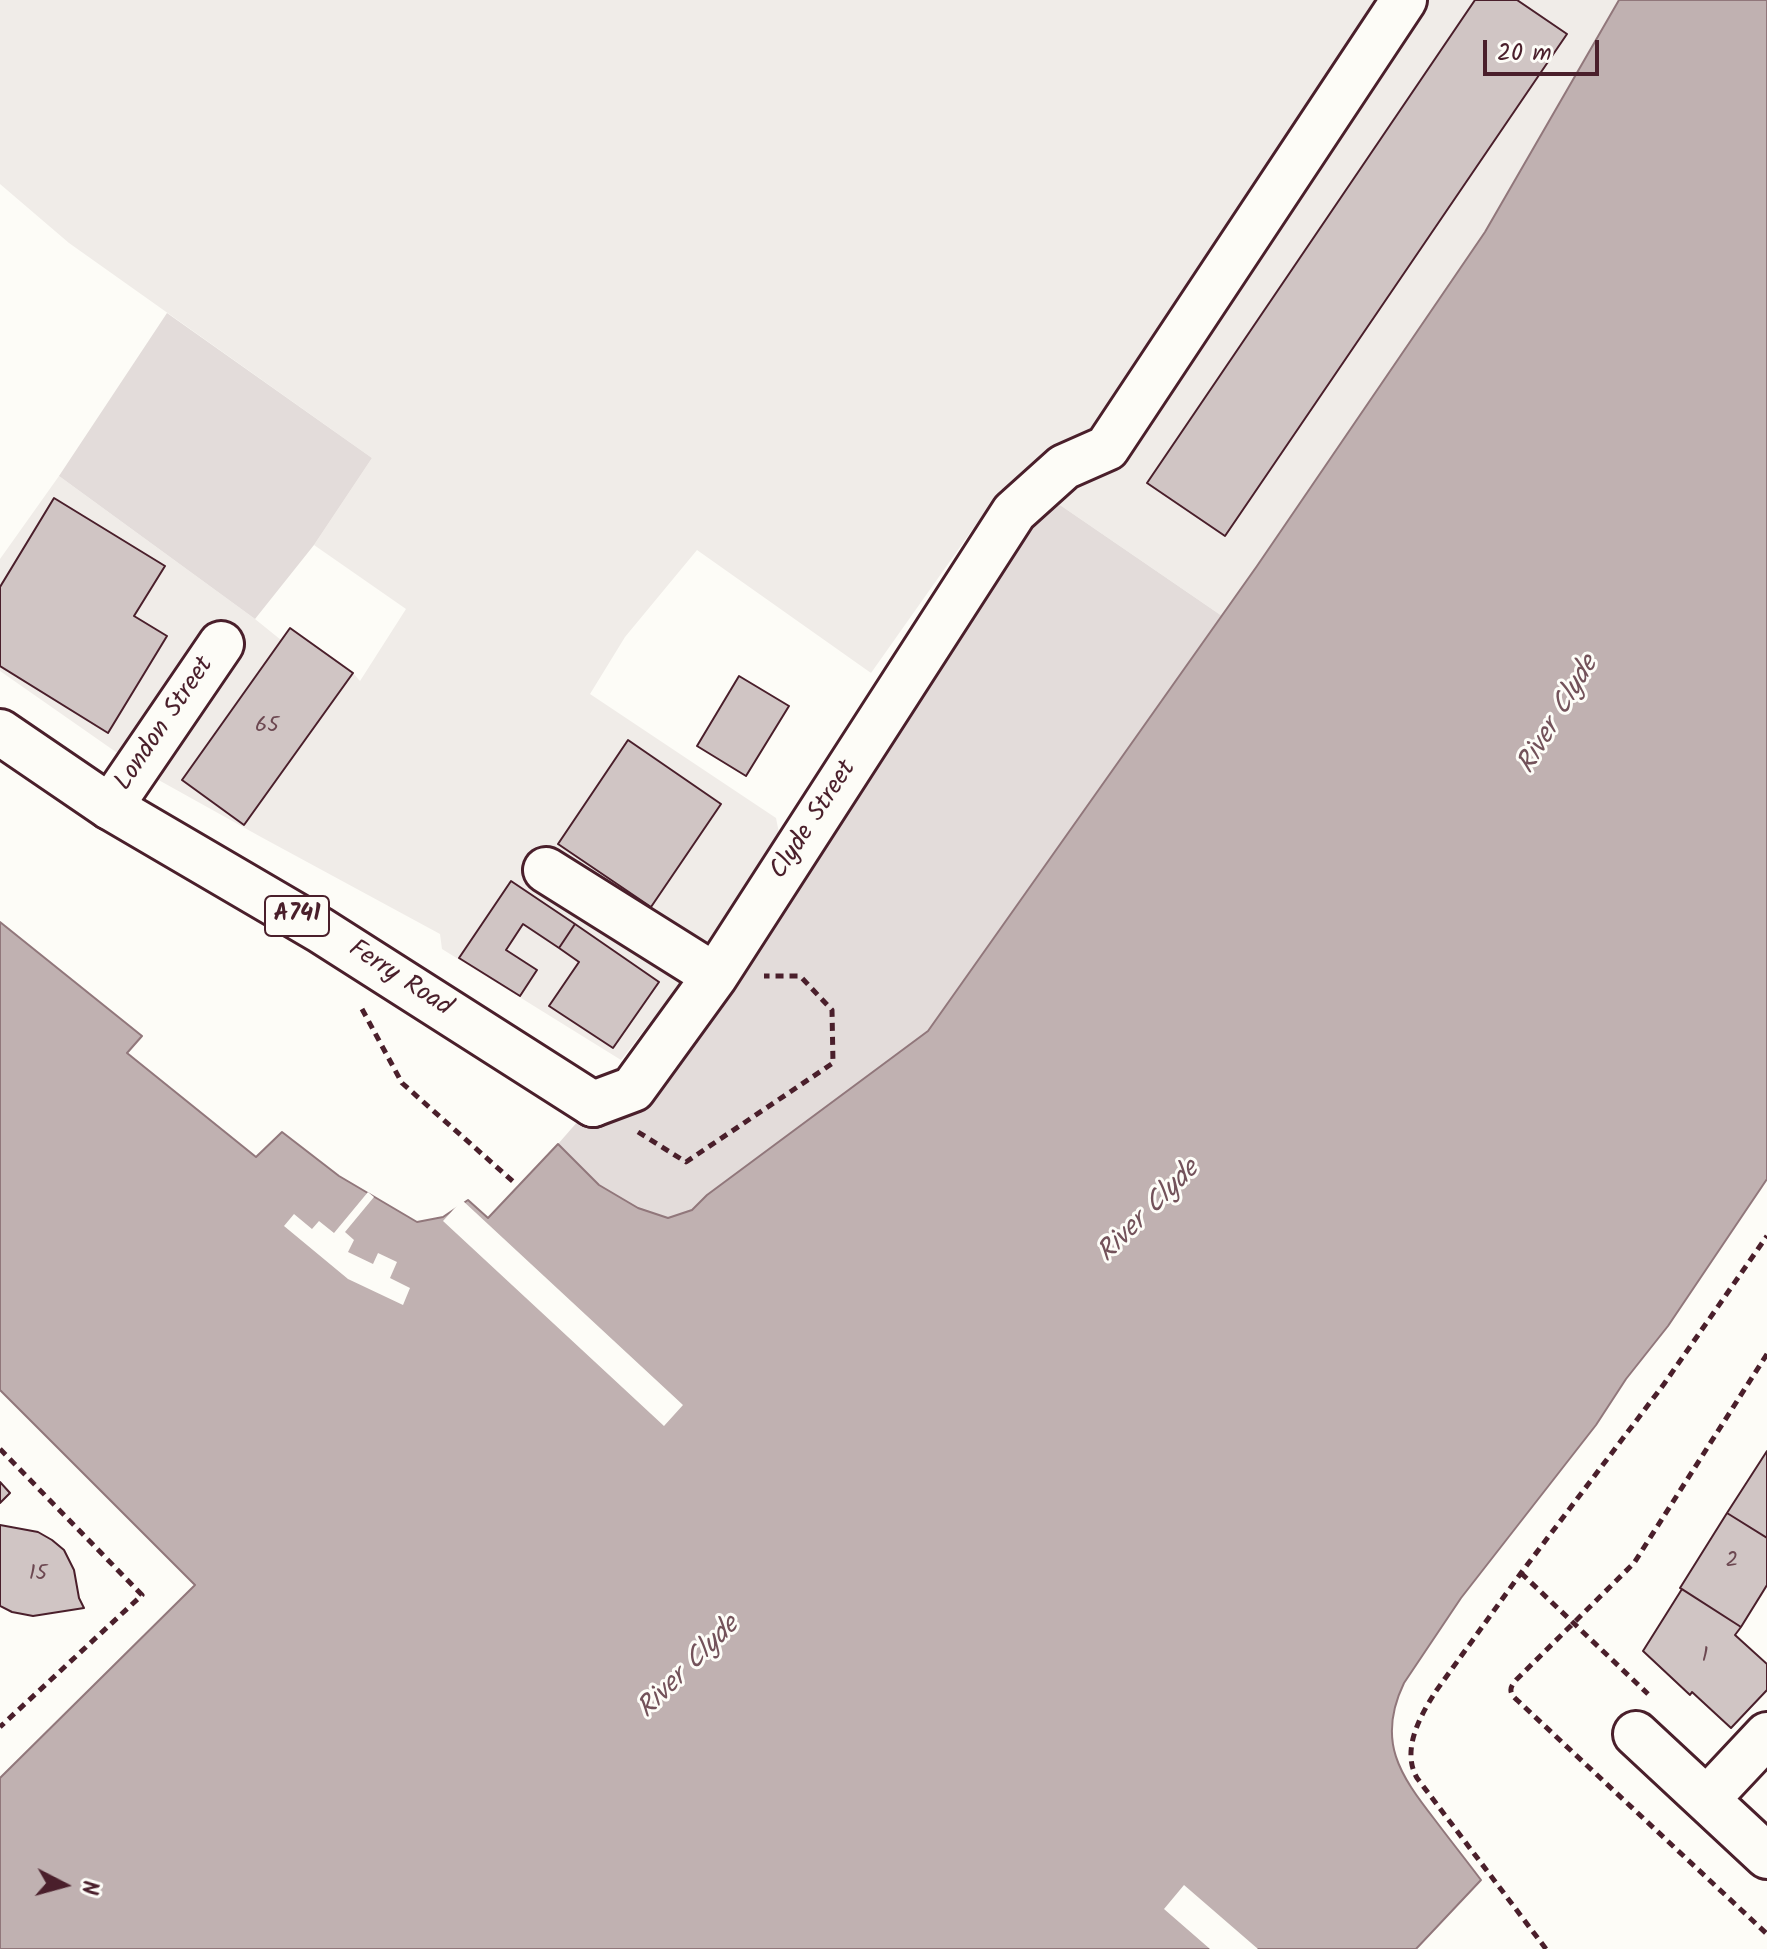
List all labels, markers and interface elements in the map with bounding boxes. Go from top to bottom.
scale bar [1487,24,1603,74]
text: 20 m [1497,34,1552,73]
water label: River Clyde [1512,651,1608,781]
street label: London Street [110,652,222,798]
house number: 65 [255,714,279,740]
street label: Clyde Street [765,756,865,886]
road number: A741 [265,896,329,936]
street label: Ferry Road [341,935,457,1025]
water label: River Clyde [1092,1155,1208,1271]
house number: 2 [1726,1549,1738,1575]
house number: 15 [29,1562,47,1588]
water label: River Clyde [632,1611,748,1727]
house number: 1 [1702,1644,1708,1670]
north arrow [24,1845,104,1925]
text: N [70,1879,106,1896]

